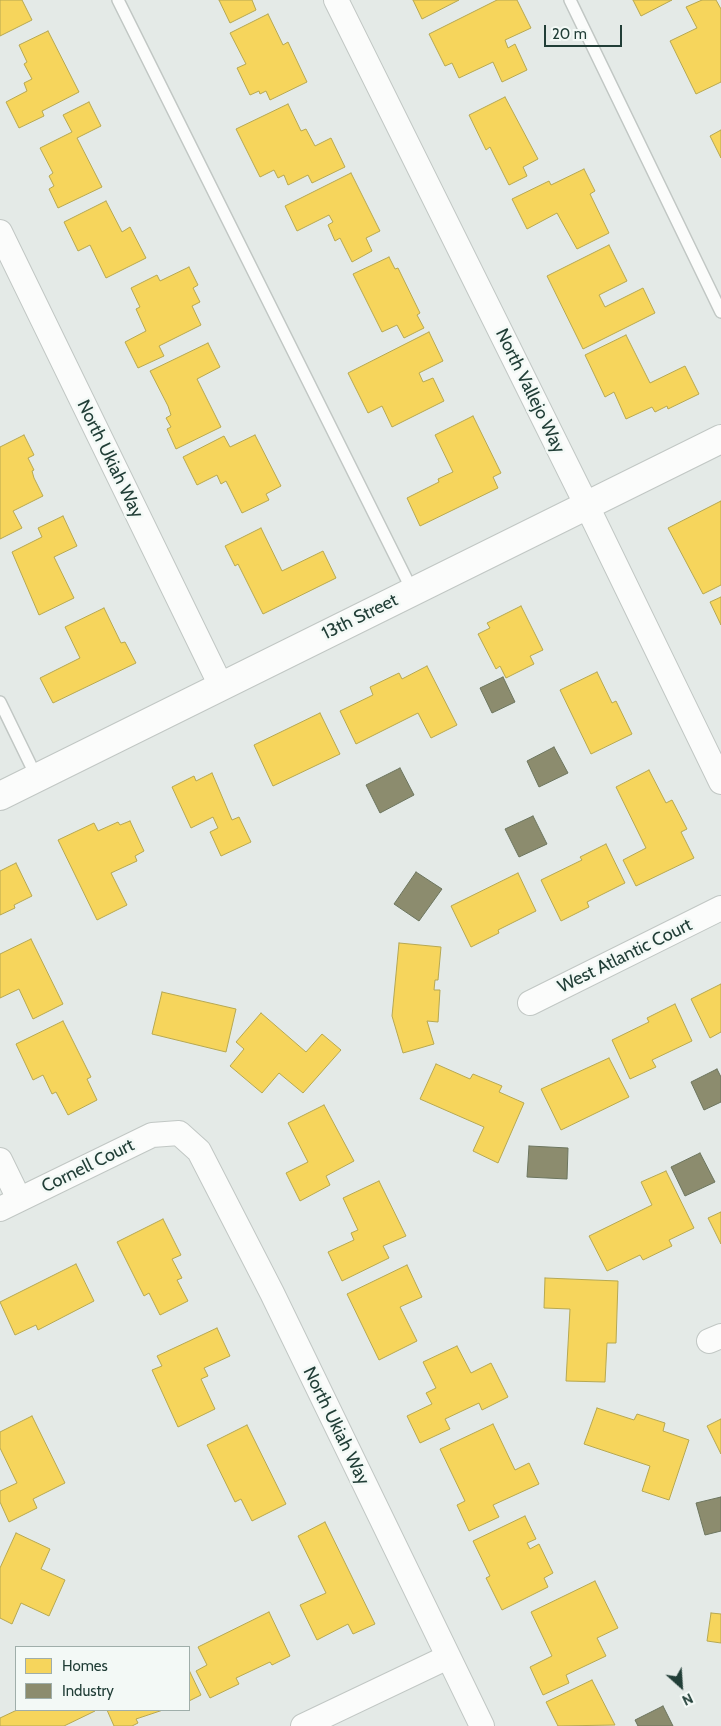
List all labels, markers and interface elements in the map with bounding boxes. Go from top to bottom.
scale bar [546,15,624,47]
text: 20 m [552,25,587,43]
street label: North Vallejo Way [491,325,569,457]
street label: North Ukiah Way [72,396,148,522]
street label: 13th Street [319,589,401,645]
street label: West Atlantic Court [554,914,696,998]
street label: Cornell Court [38,1134,138,1198]
street label: North Ukiah Way [298,1363,374,1489]
legend [15,1646,190,1711]
text: Homes [62,1657,108,1675]
north arrow [656,1661,706,1711]
text: Industry [62,1682,114,1700]
text: N [679,1689,696,1710]

